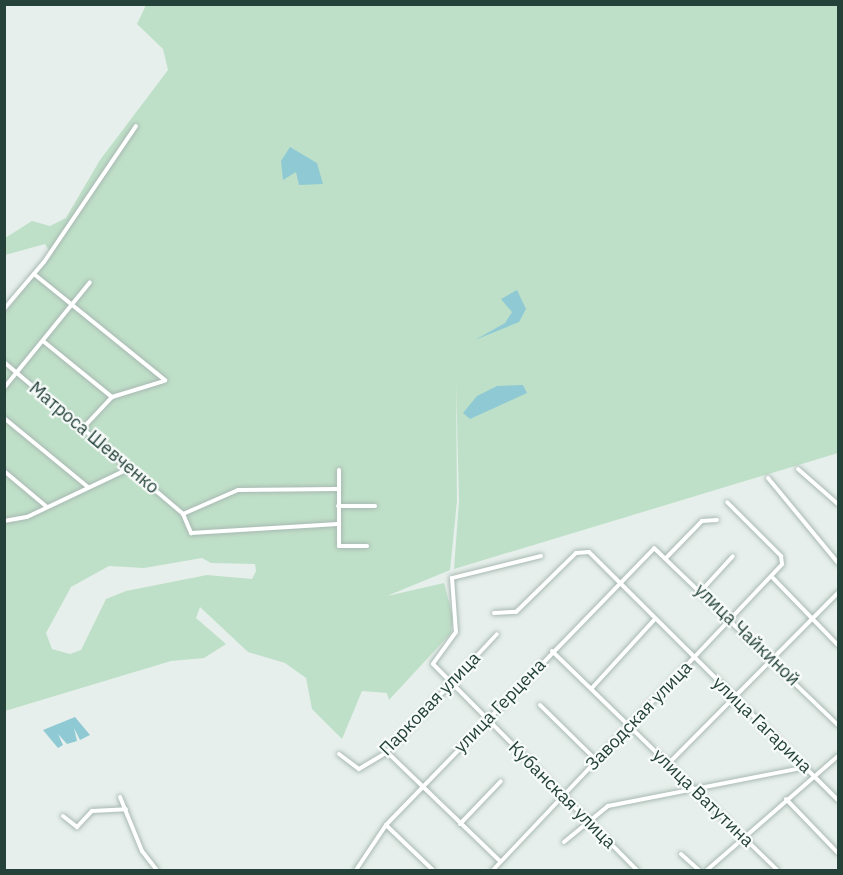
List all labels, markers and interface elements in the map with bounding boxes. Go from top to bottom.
street label: Матроса Шевченко [25,377,163,499]
street label: улица Чайкиной [690,579,804,691]
street label: Парковая улица [375,648,485,760]
street label: улица Герцена [450,654,550,758]
street label: Заводская улица [581,657,697,775]
street label: улица Гагарина [708,672,816,778]
street label: Кубанская улица [504,737,620,853]
street label: улица Ватутина [648,744,758,852]

